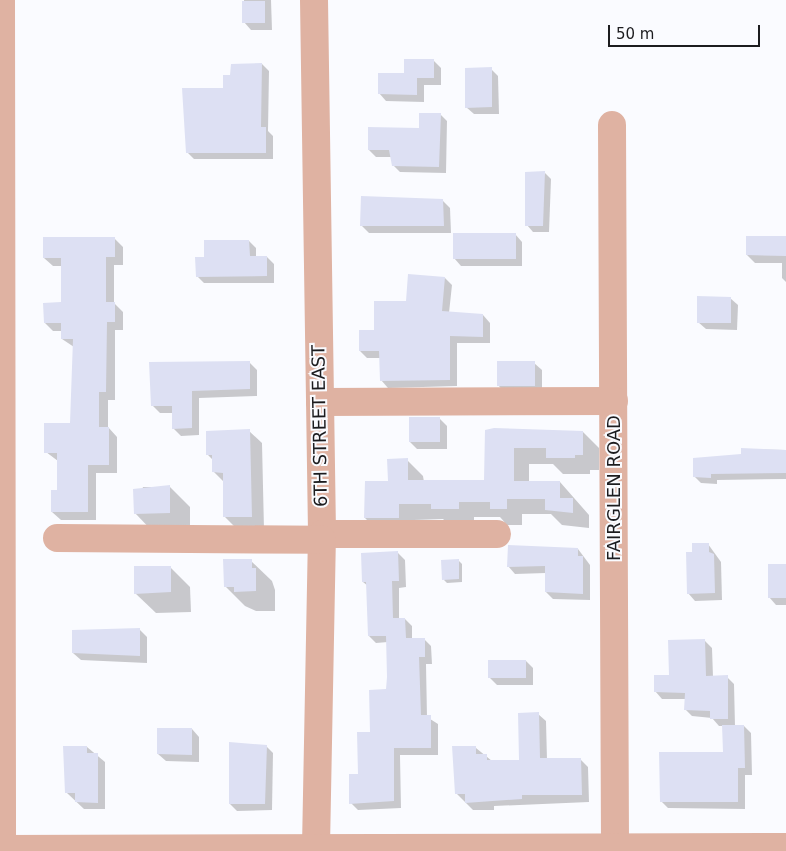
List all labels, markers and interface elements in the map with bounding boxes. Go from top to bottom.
scale bar [611,15,764,47]
text: 50 m [616,25,654,43]
street label: 6TH STREET EAST [308,345,332,507]
street label: FAIRGLEN ROAD [603,415,625,561]

